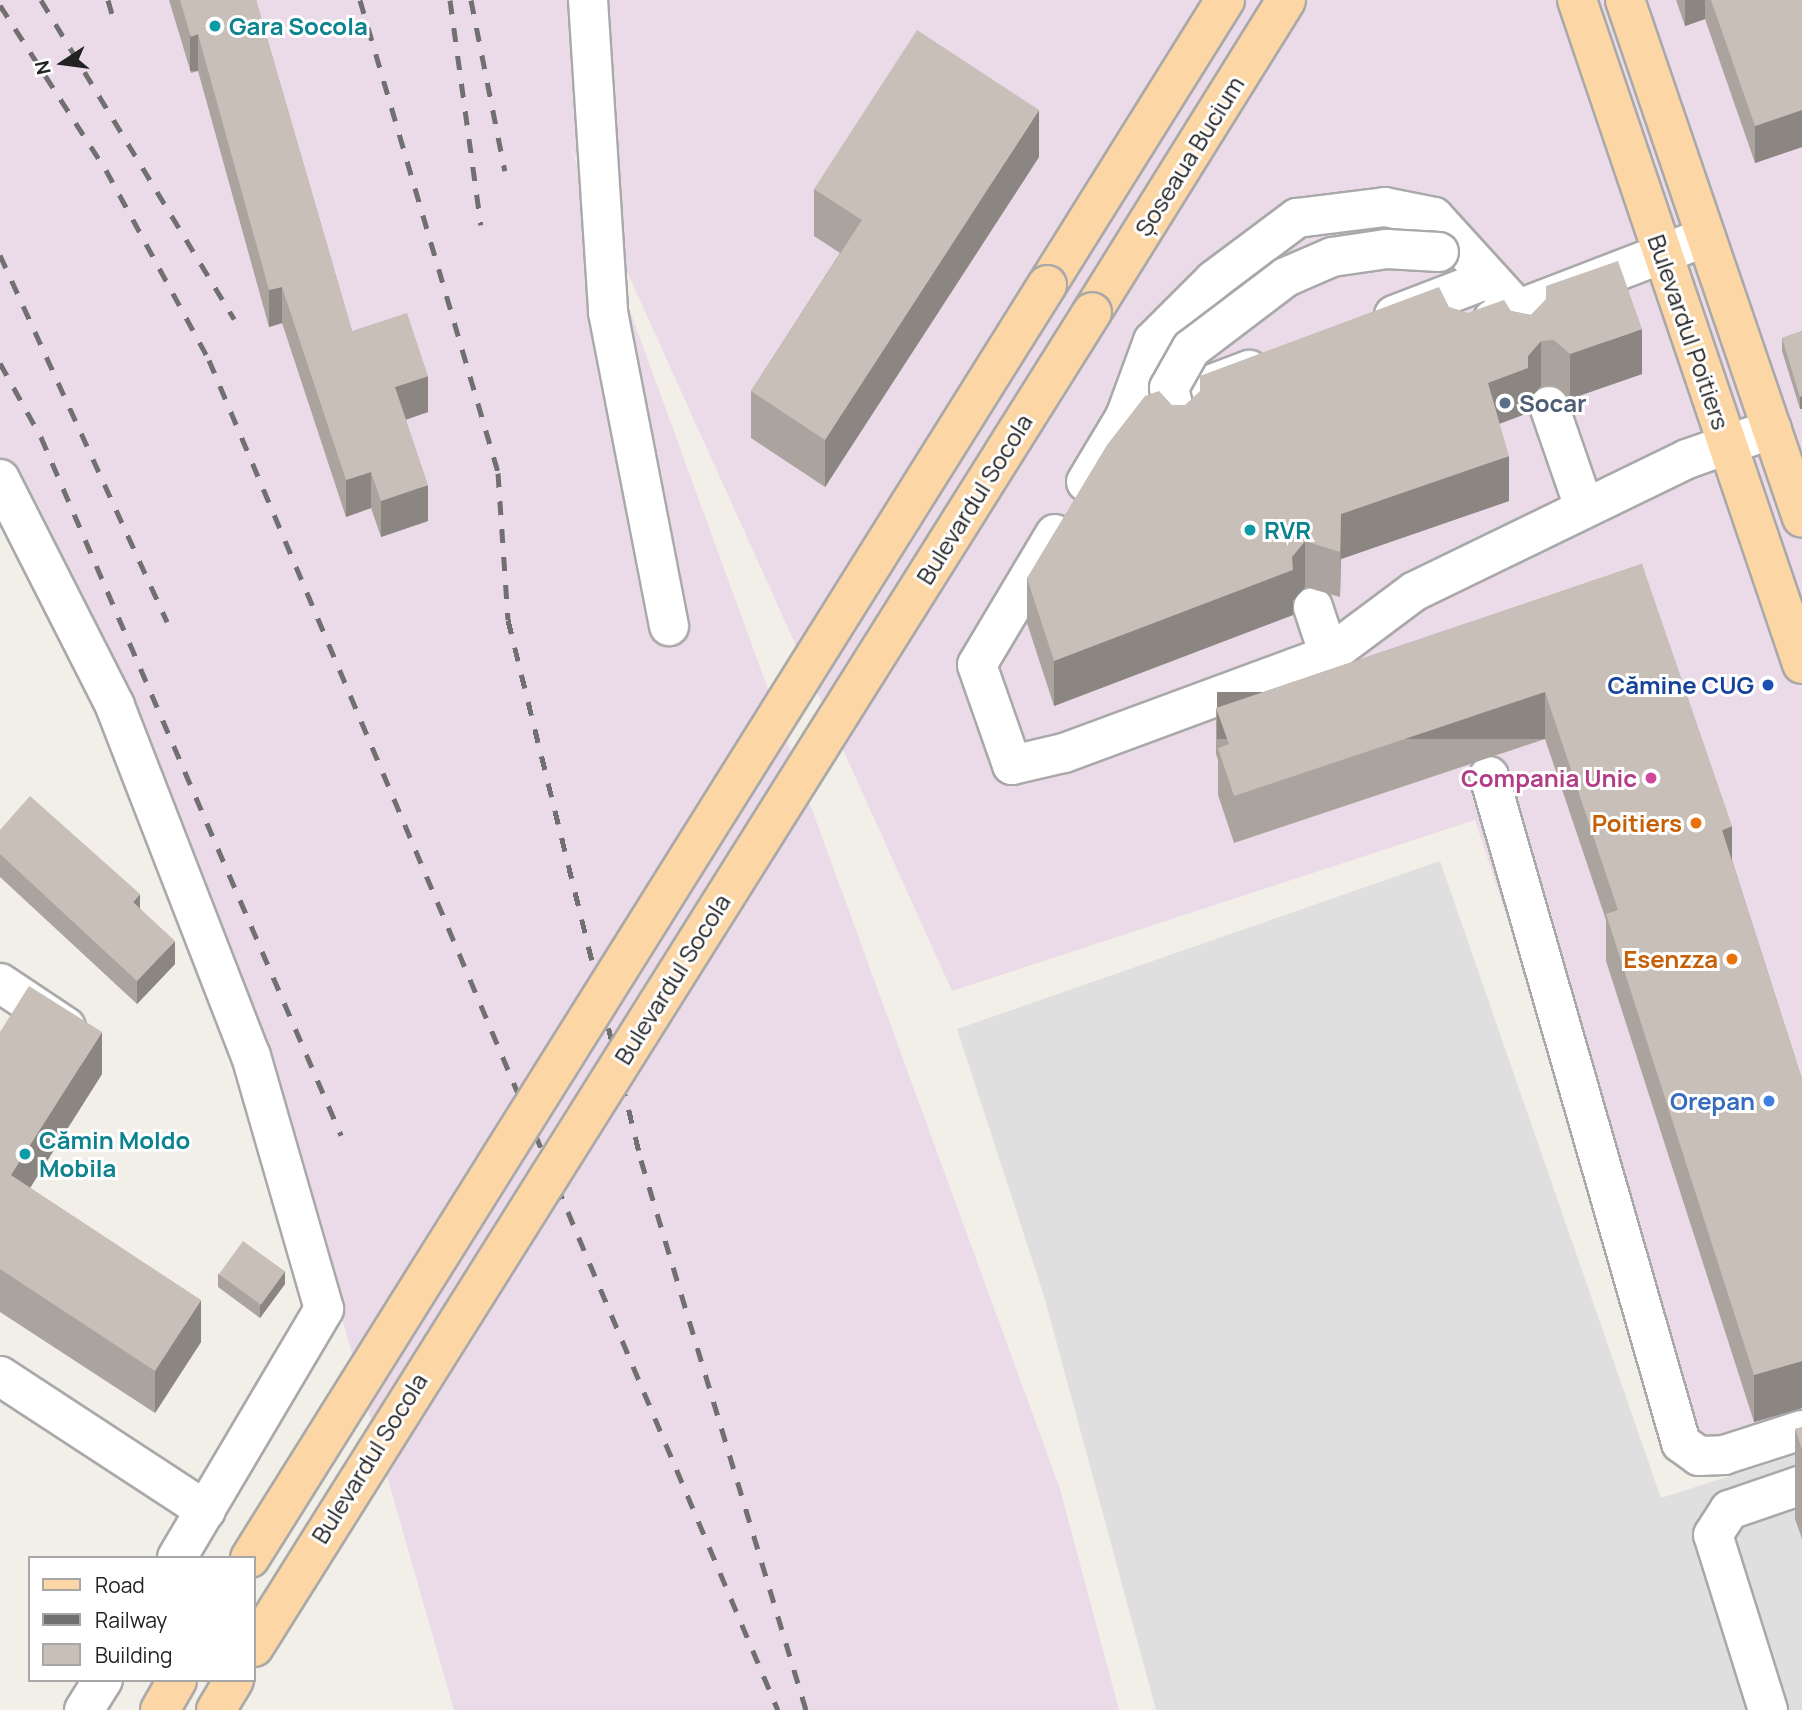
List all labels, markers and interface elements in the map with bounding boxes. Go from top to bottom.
place label: Gara Socola [229,12,368,40]
marker: Gara Socola [207,18,223,34]
north arrow [28,28,98,98]
text: N [28,58,57,77]
street label: Șoseaua Bucium [1128,71,1250,241]
street label: Bulevardul Poitiers [1642,231,1736,433]
place label: Socar [1519,389,1587,417]
marker: Socar [1497,395,1513,411]
street label: Bulevardul Socola [910,409,1038,589]
place label: RVR [1264,516,1311,544]
marker: RVR [1242,522,1258,538]
place label: Cămine CUG [1608,671,1754,699]
marker: Cămine CUG [1760,677,1776,693]
place label: Compania Unic [1461,764,1637,792]
marker: Compania Unic [1643,770,1659,786]
place label: Poitiers [1592,809,1682,837]
marker: Poitiers [1688,815,1704,831]
street label: Bulevardul Socola [608,889,736,1069]
place label: Esenzza [1623,945,1718,973]
marker: Esenzza [1724,951,1740,967]
place label: Orepan [1670,1087,1755,1115]
marker: Orepan [1761,1093,1777,1109]
place label: Cămin Moldo Mobila [39,1126,190,1182]
marker: Cămin Moldo Mobila [17,1146,33,1162]
street label: Bulevardul Socola [305,1368,433,1548]
legend [28,1556,256,1682]
text: Road [95,1571,145,1599]
text: Railway [95,1606,167,1634]
text: Building [95,1641,172,1669]

